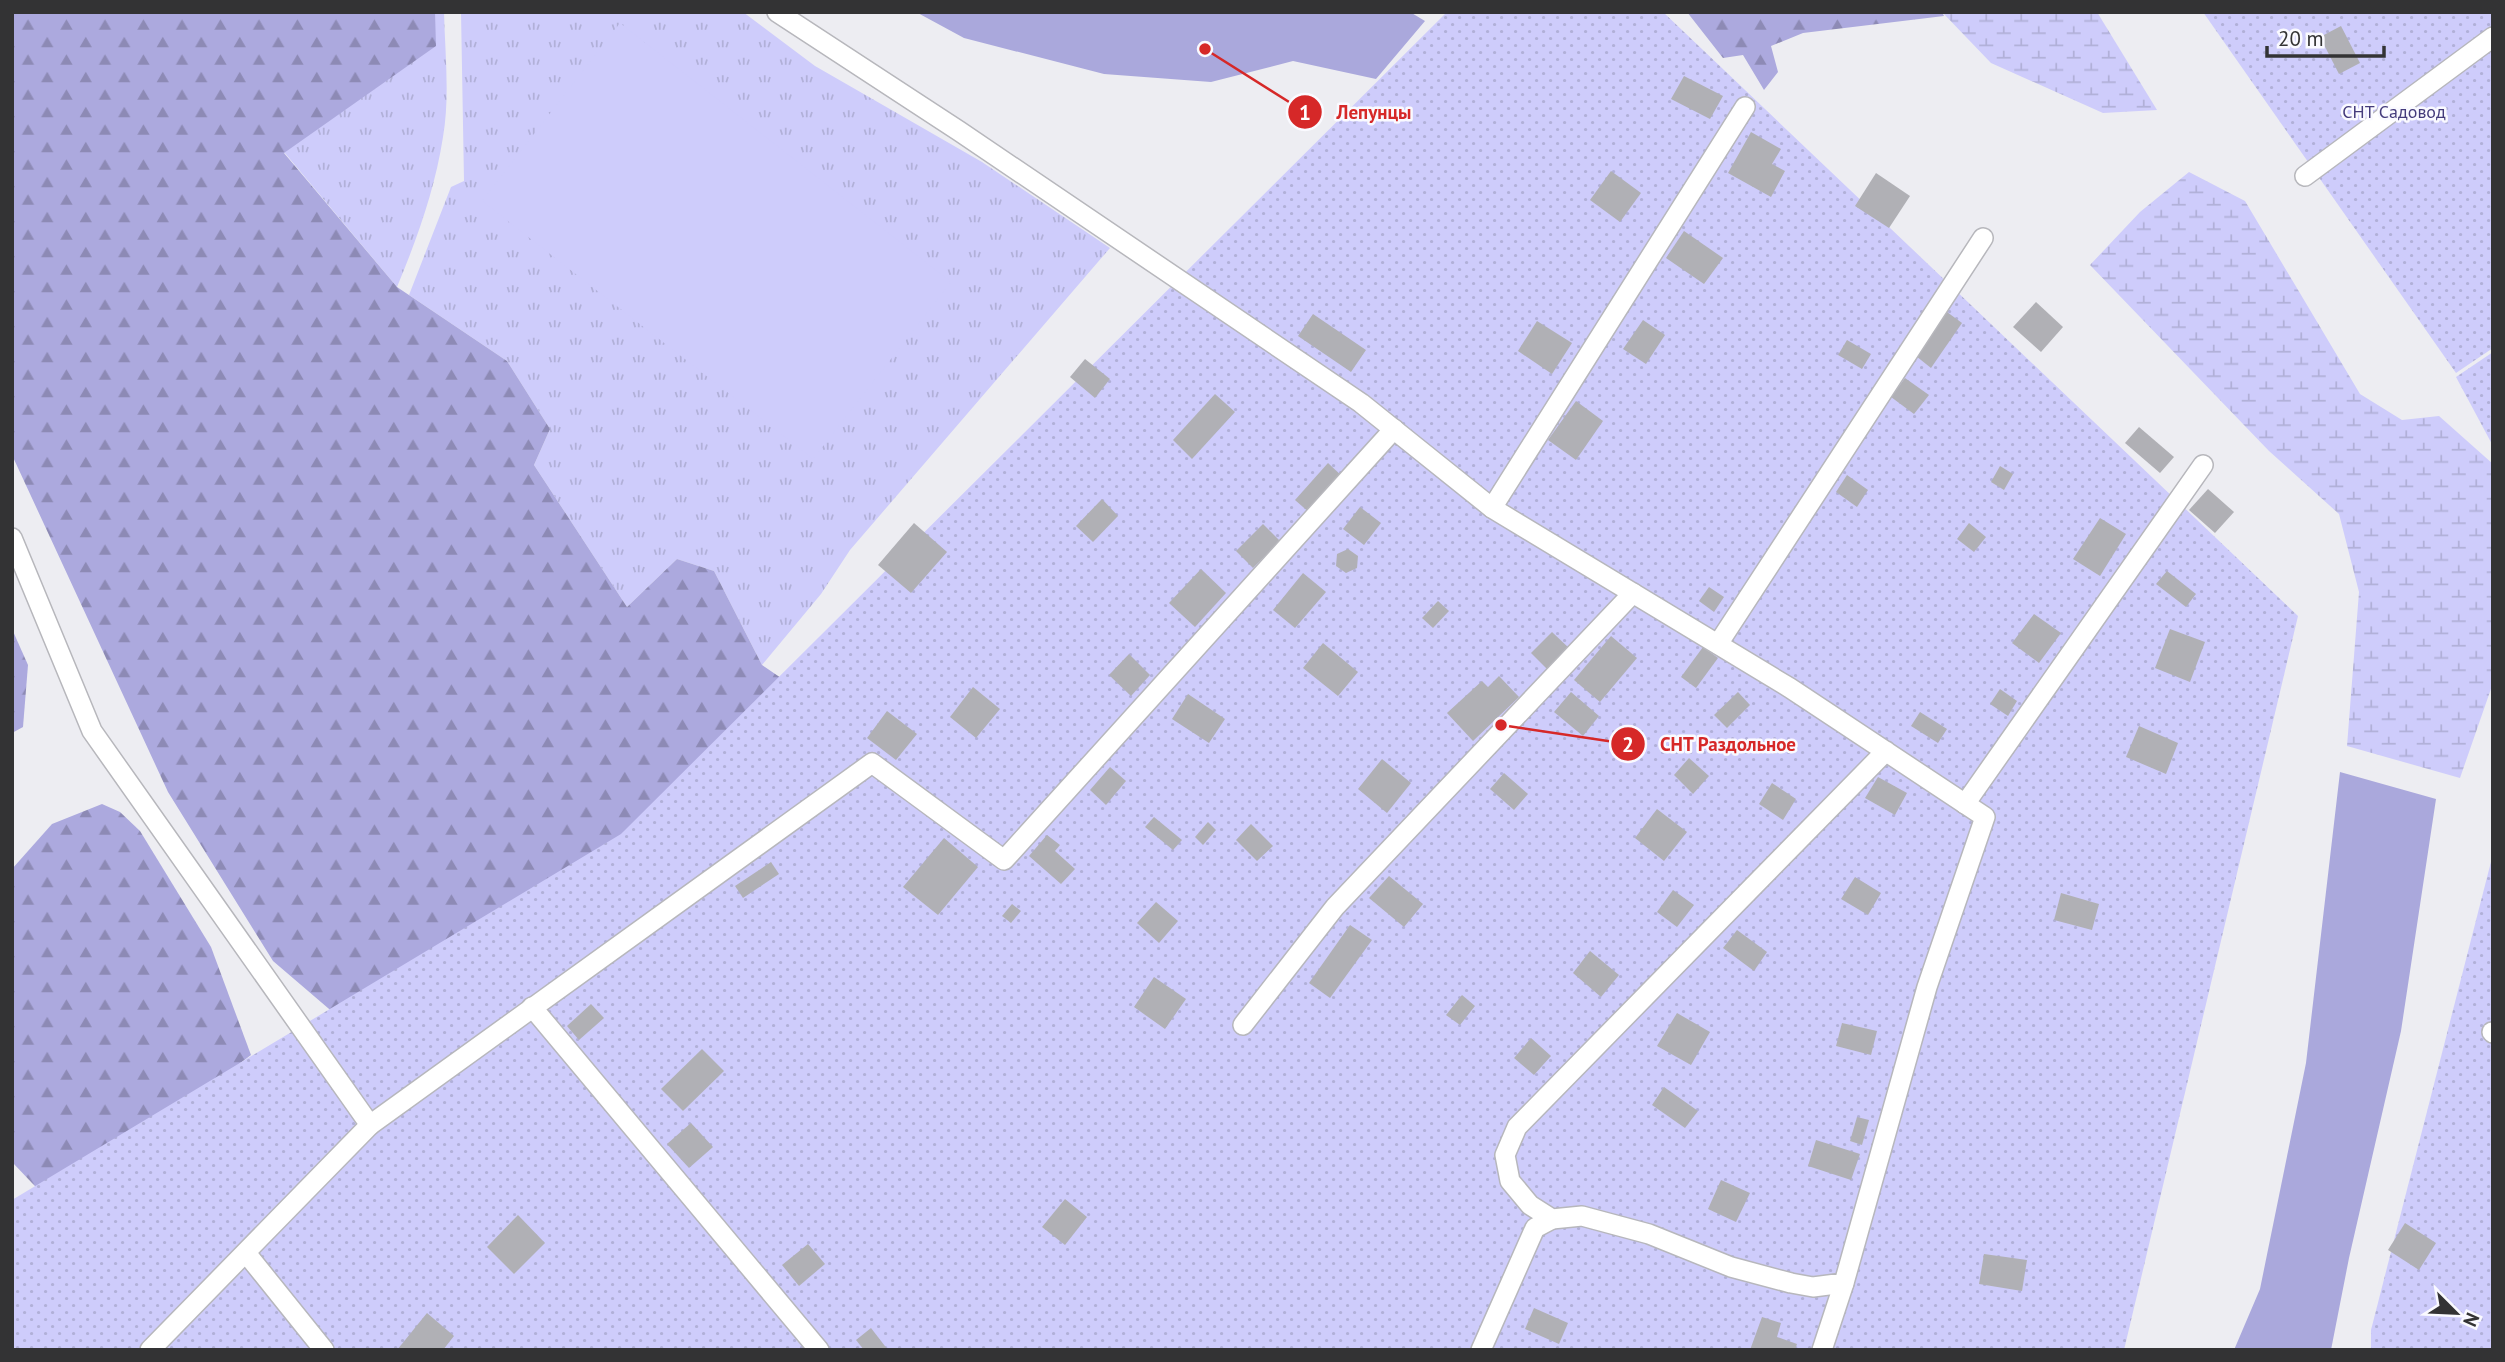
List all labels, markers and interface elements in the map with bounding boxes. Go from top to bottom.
scale bar [2267,14,2384,58]
text: 20 m [2278,25,2324,52]
callout: Лепунцы [1288,92,1426,132]
text: 1 [1299,99,1311,126]
text: Лепунцы [1336,100,1411,124]
park label: СНТ Садовод [2342,100,2446,123]
callout: СНТ Раздольное [1610,724,1810,764]
text: 2 [1622,731,1634,758]
text: СНТ Раздольное [1660,732,1796,756]
north arrow [2421,1278,2491,1348]
text: N [2458,1309,2485,1330]

